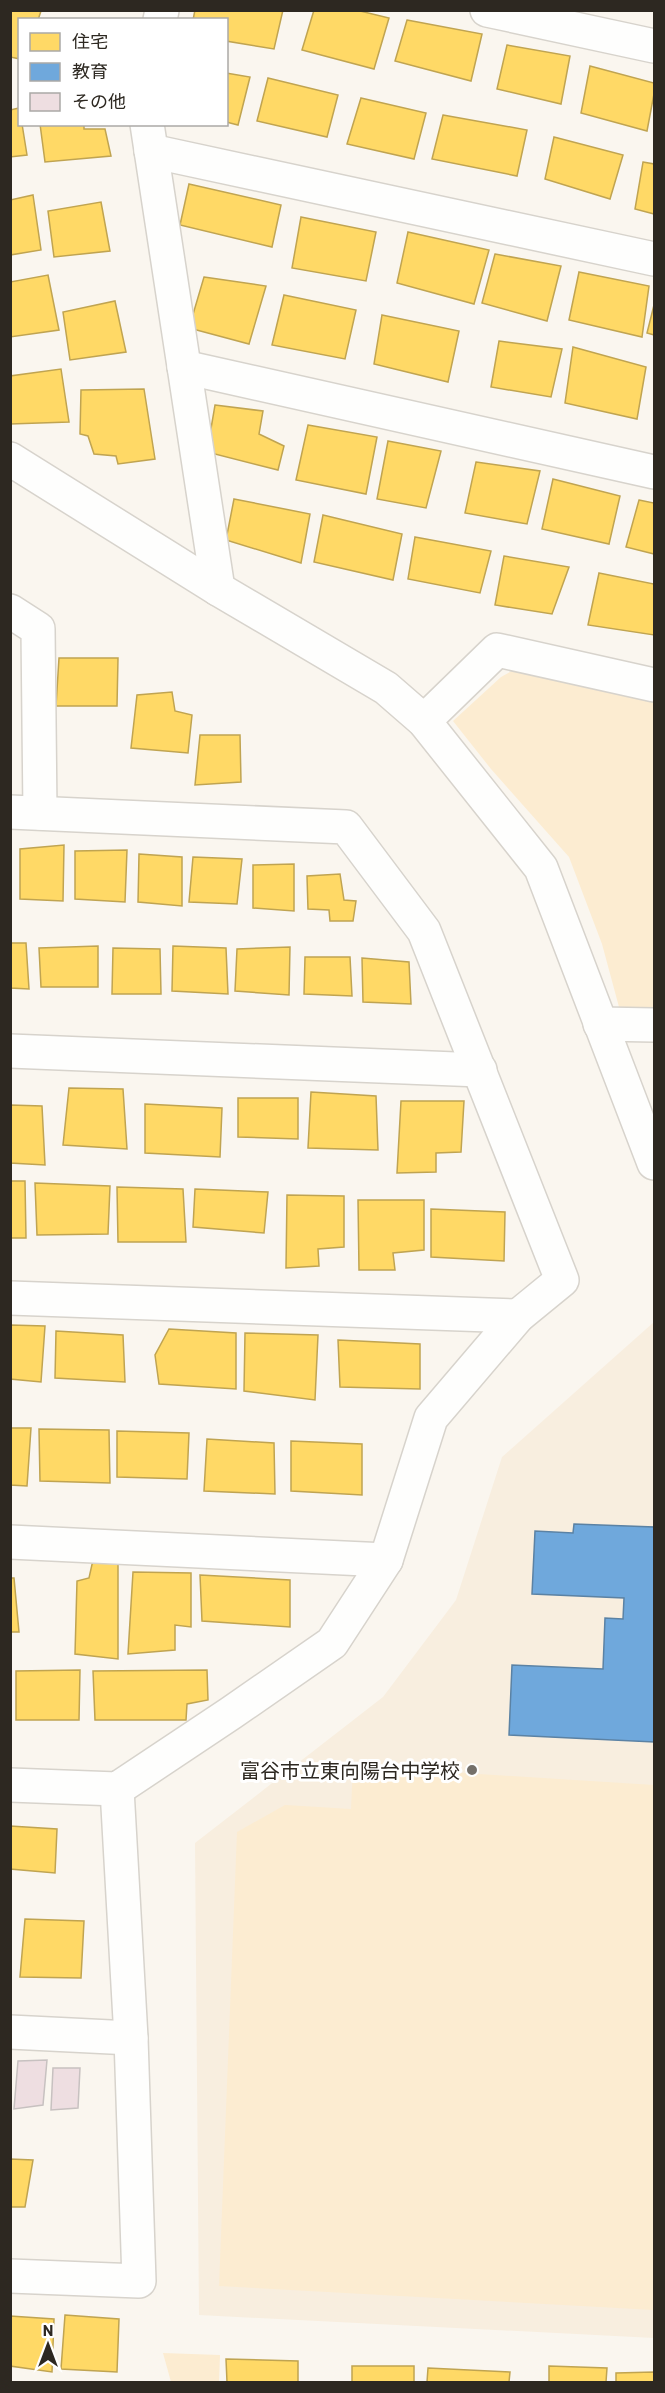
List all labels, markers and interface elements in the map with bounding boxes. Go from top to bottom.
legend [18,18,228,126]
text: 住宅 [72,30,108,52]
text: 教育 [72,60,108,82]
text: その他 [72,90,126,112]
place label: 富谷市立東向陽台中学校 [240,1758,460,1782]
marker: 富谷市立東向陽台中学校 [465,1763,479,1777]
north arrow [18,2315,78,2375]
text: N [43,2320,53,2339]

